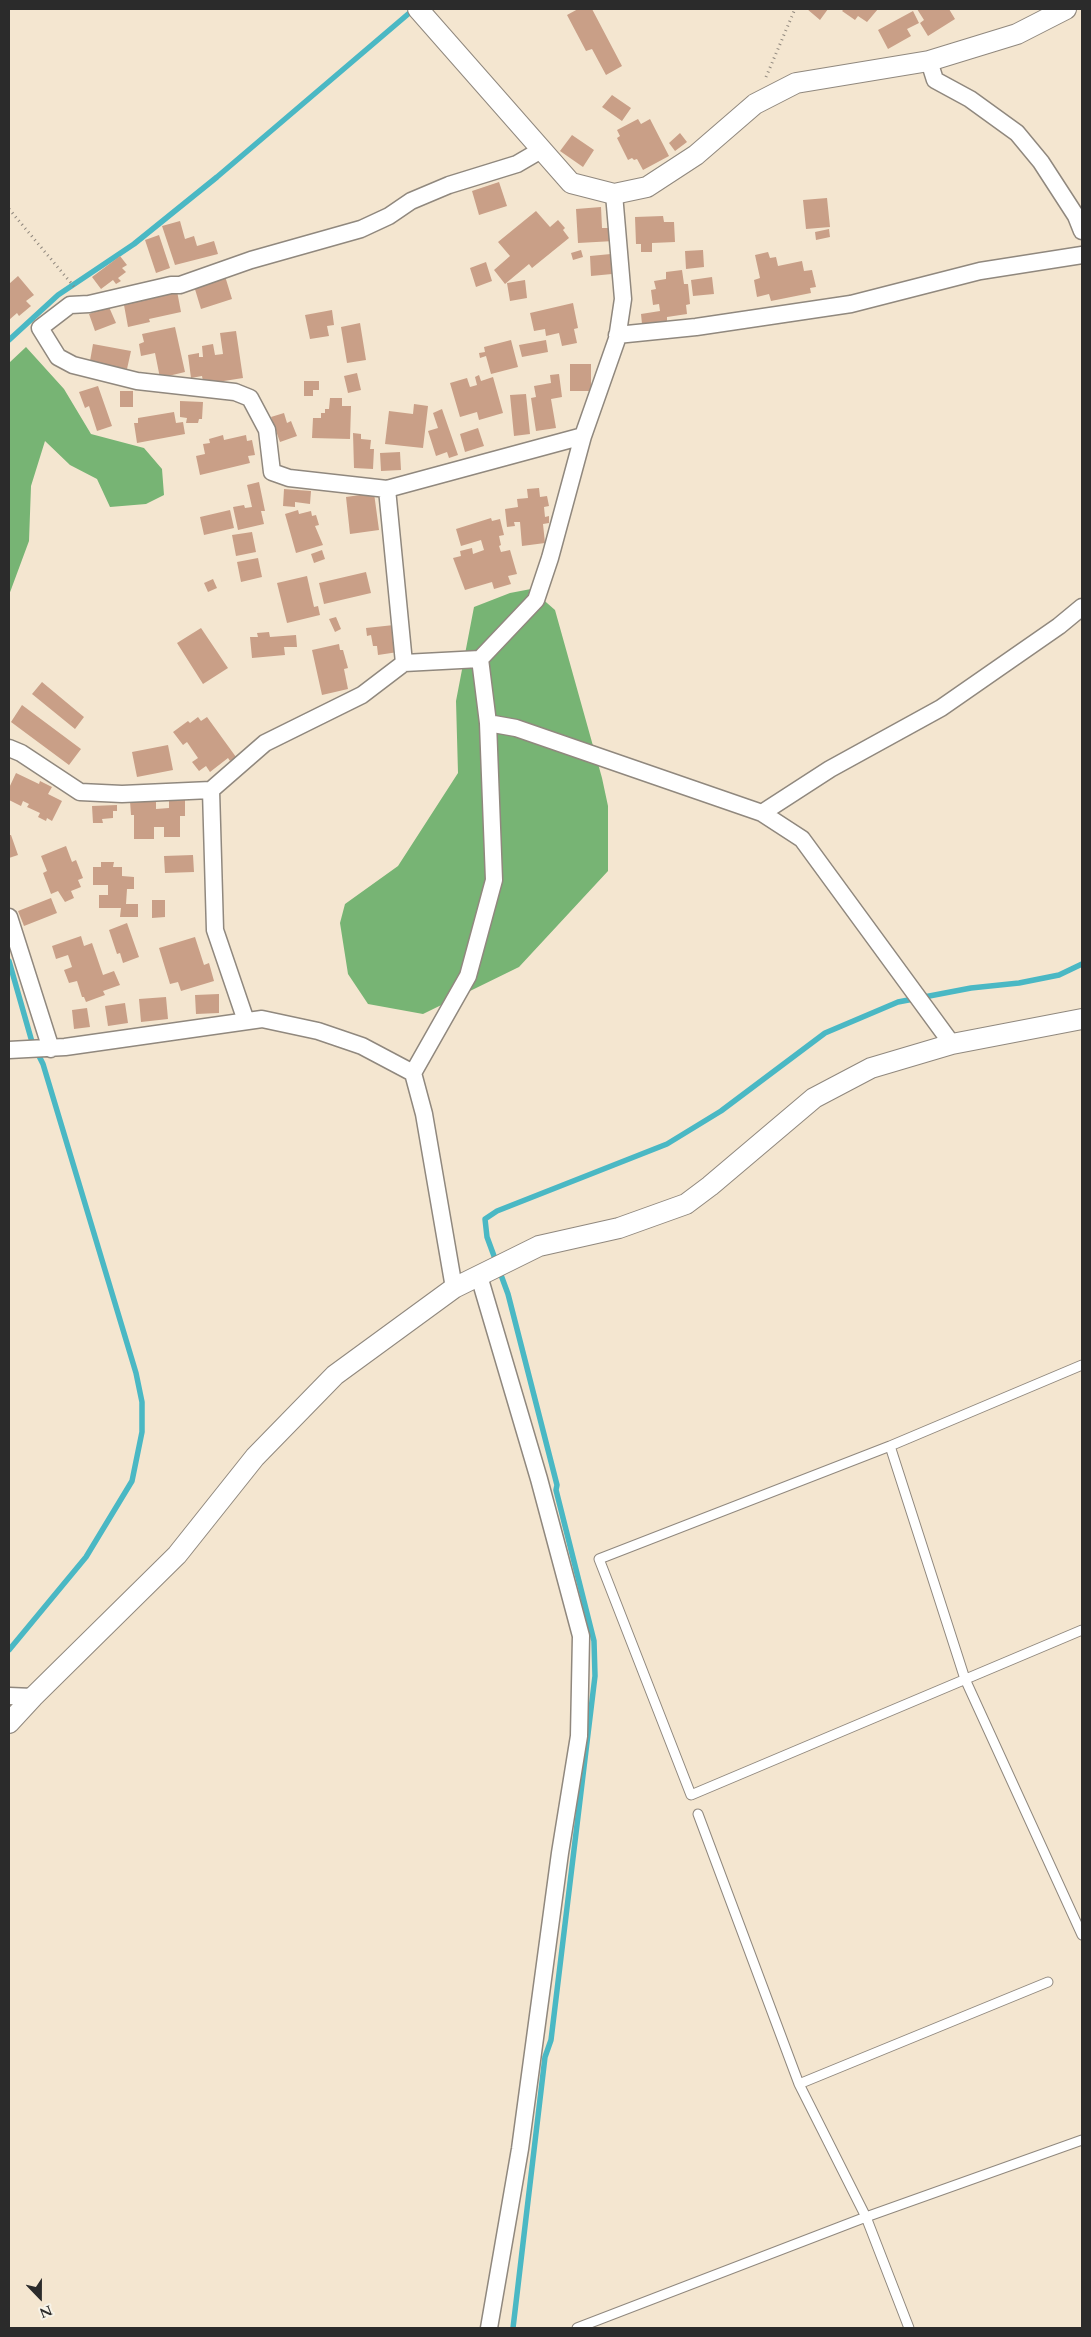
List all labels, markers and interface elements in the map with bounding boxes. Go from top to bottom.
north arrow [15,2272,65,2322]
text: N [37,2300,55,2322]

